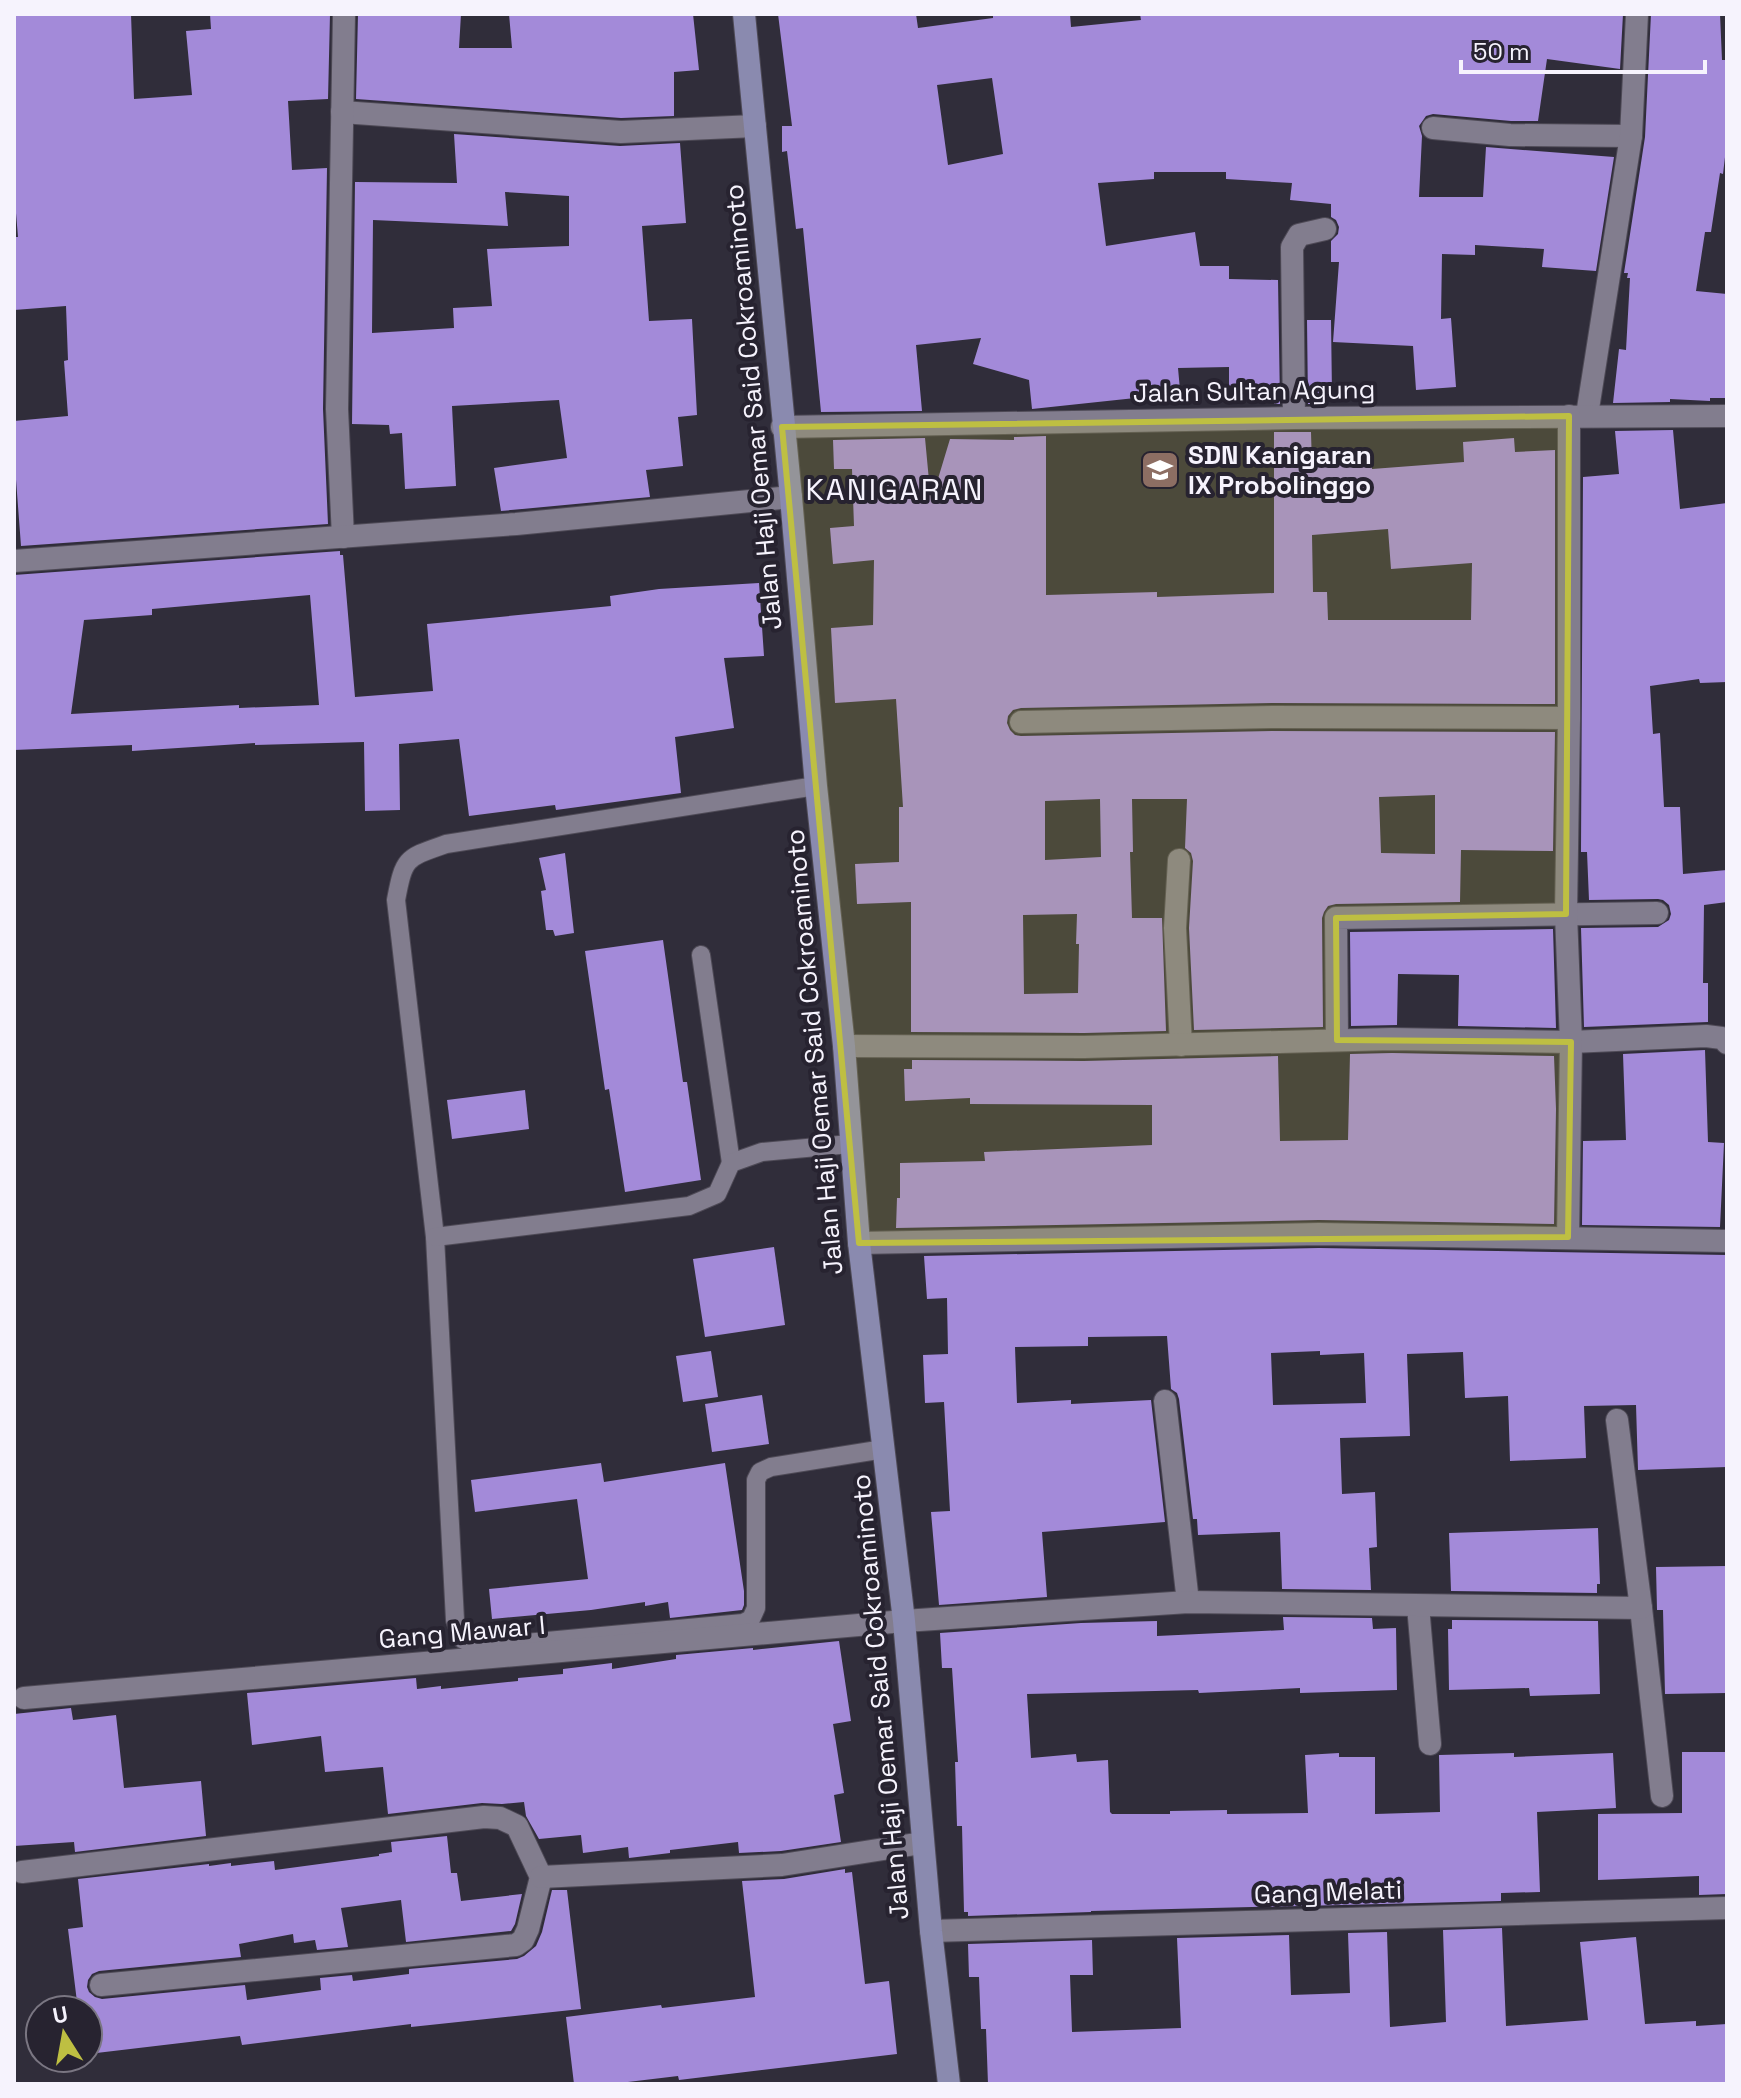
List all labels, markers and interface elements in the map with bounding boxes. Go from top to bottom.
scale bar [1461,24,1705,74]
text: 50 m [1473,36,1530,67]
street label: Jalan Haji Oemar Said Cokroaminoto [717,183,789,631]
street label: Jalan Sultan Agung [1132,372,1376,410]
place label: SDN Kanigaran IX Probolinggo [1188,438,1372,502]
school or university icon: SDN Kanigaran IX Probolinggo [1139,449,1181,491]
district label: KANIGARAN [806,470,984,509]
street label: Jalan Haji Oemar Said Cokroaminoto [778,828,850,1276]
street label: Jalan Haji Oemar Said Cokroaminoto [844,1473,916,1921]
street label: Gang Mawar I [377,1608,547,1656]
street label: Gang Melati [1253,1872,1403,1912]
north arrow [24,1994,104,2074]
text: U [50,1999,70,2030]

